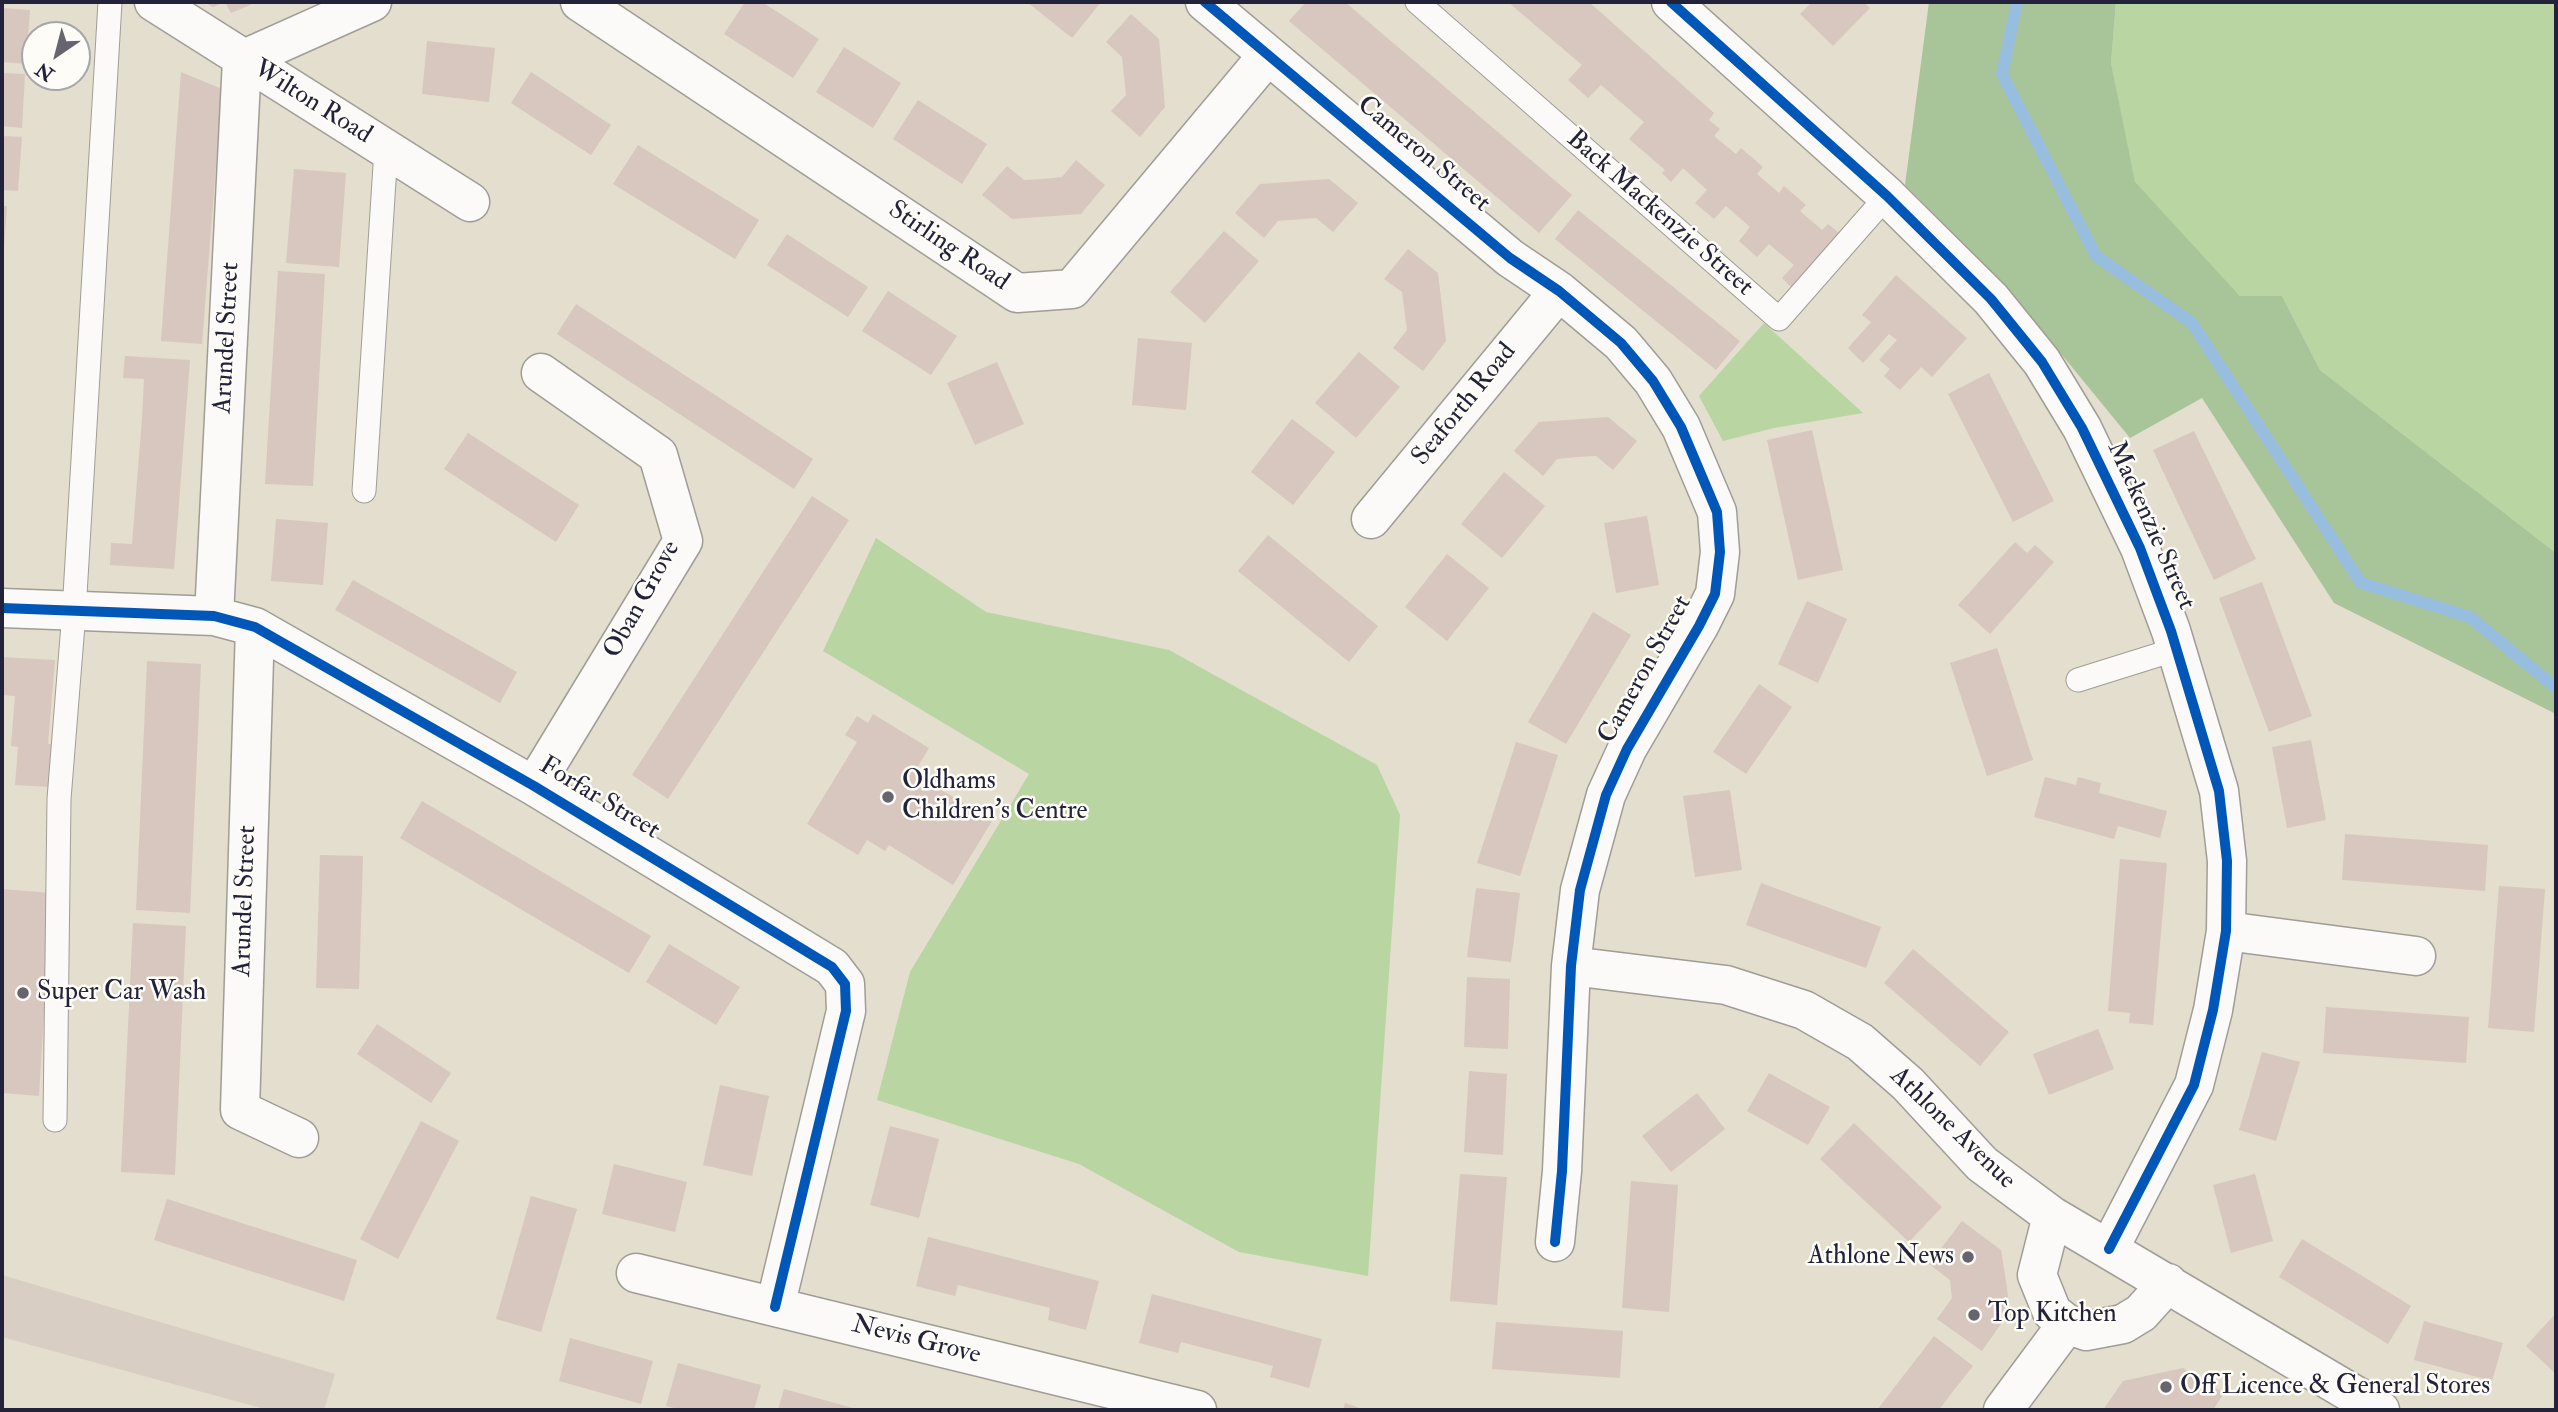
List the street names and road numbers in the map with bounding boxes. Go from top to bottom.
street label: Wilton Road [247,54,377,152]
street label: Cameron Street [1350,90,1496,220]
street label: Back Mackenzie Street [1559,124,1759,304]
street label: Stirling Road [882,195,1014,299]
street label: Arundel Street [208,262,248,414]
street label: Seaforth Road [1406,338,1524,472]
street label: Mackenzie Street [2099,437,2201,615]
street label: Oban Grove [598,536,688,664]
street label: Cameron Street [1593,591,1699,749]
street label: Forfar Street [533,751,665,847]
street label: Arundel Street [228,825,264,977]
street label: Athlone Avenue [1883,1061,2021,1197]
street label: Nevis Grove [848,1310,984,1372]

